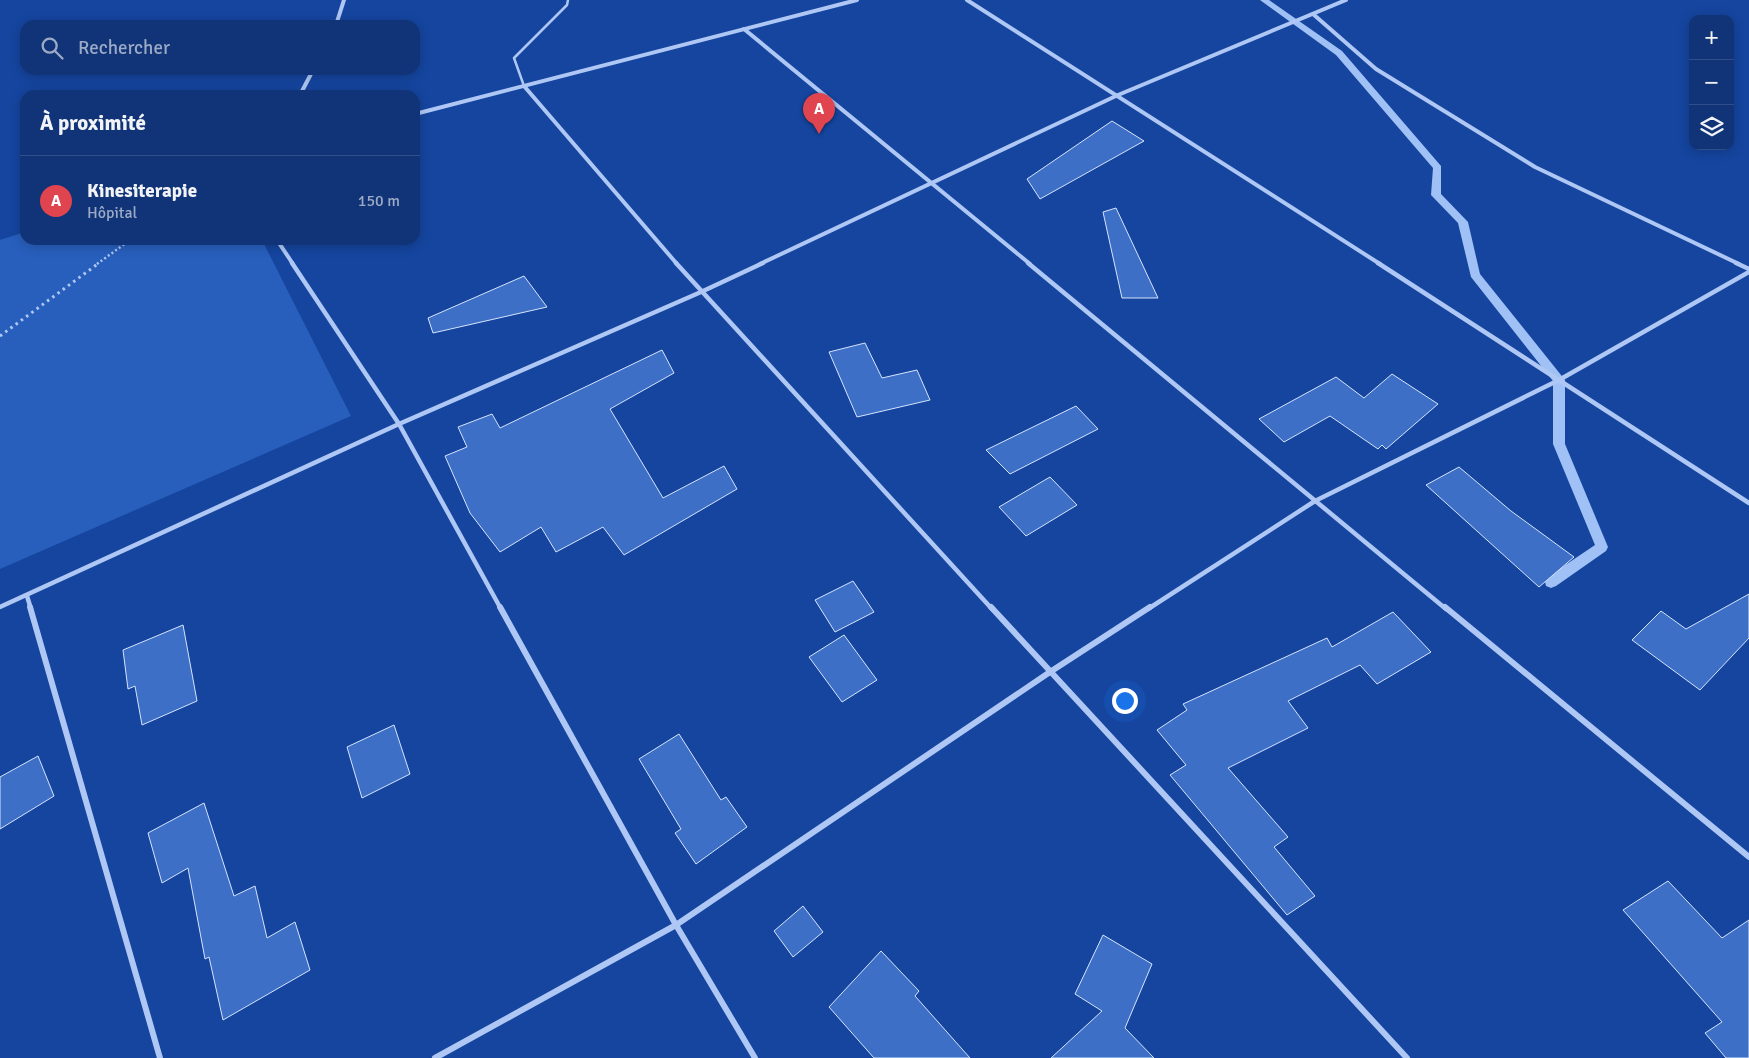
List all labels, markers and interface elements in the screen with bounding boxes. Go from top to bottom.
map controls [1689,15,1734,150]
button: + [1689,15,1734,60]
search box [20,20,420,75]
icon: search [38,34,66,62]
text: Rechercher [78,36,170,60]
button: − [1689,60,1734,105]
pin: A [803,93,835,134]
button: layers [1689,105,1734,150]
text: À proximité [40,110,146,136]
text: Kinesiterapie [87,179,197,203]
text: A [51,191,61,211]
text: 150 m [358,191,400,211]
text: Hôpital [87,203,137,223]
your location [1112,688,1138,714]

